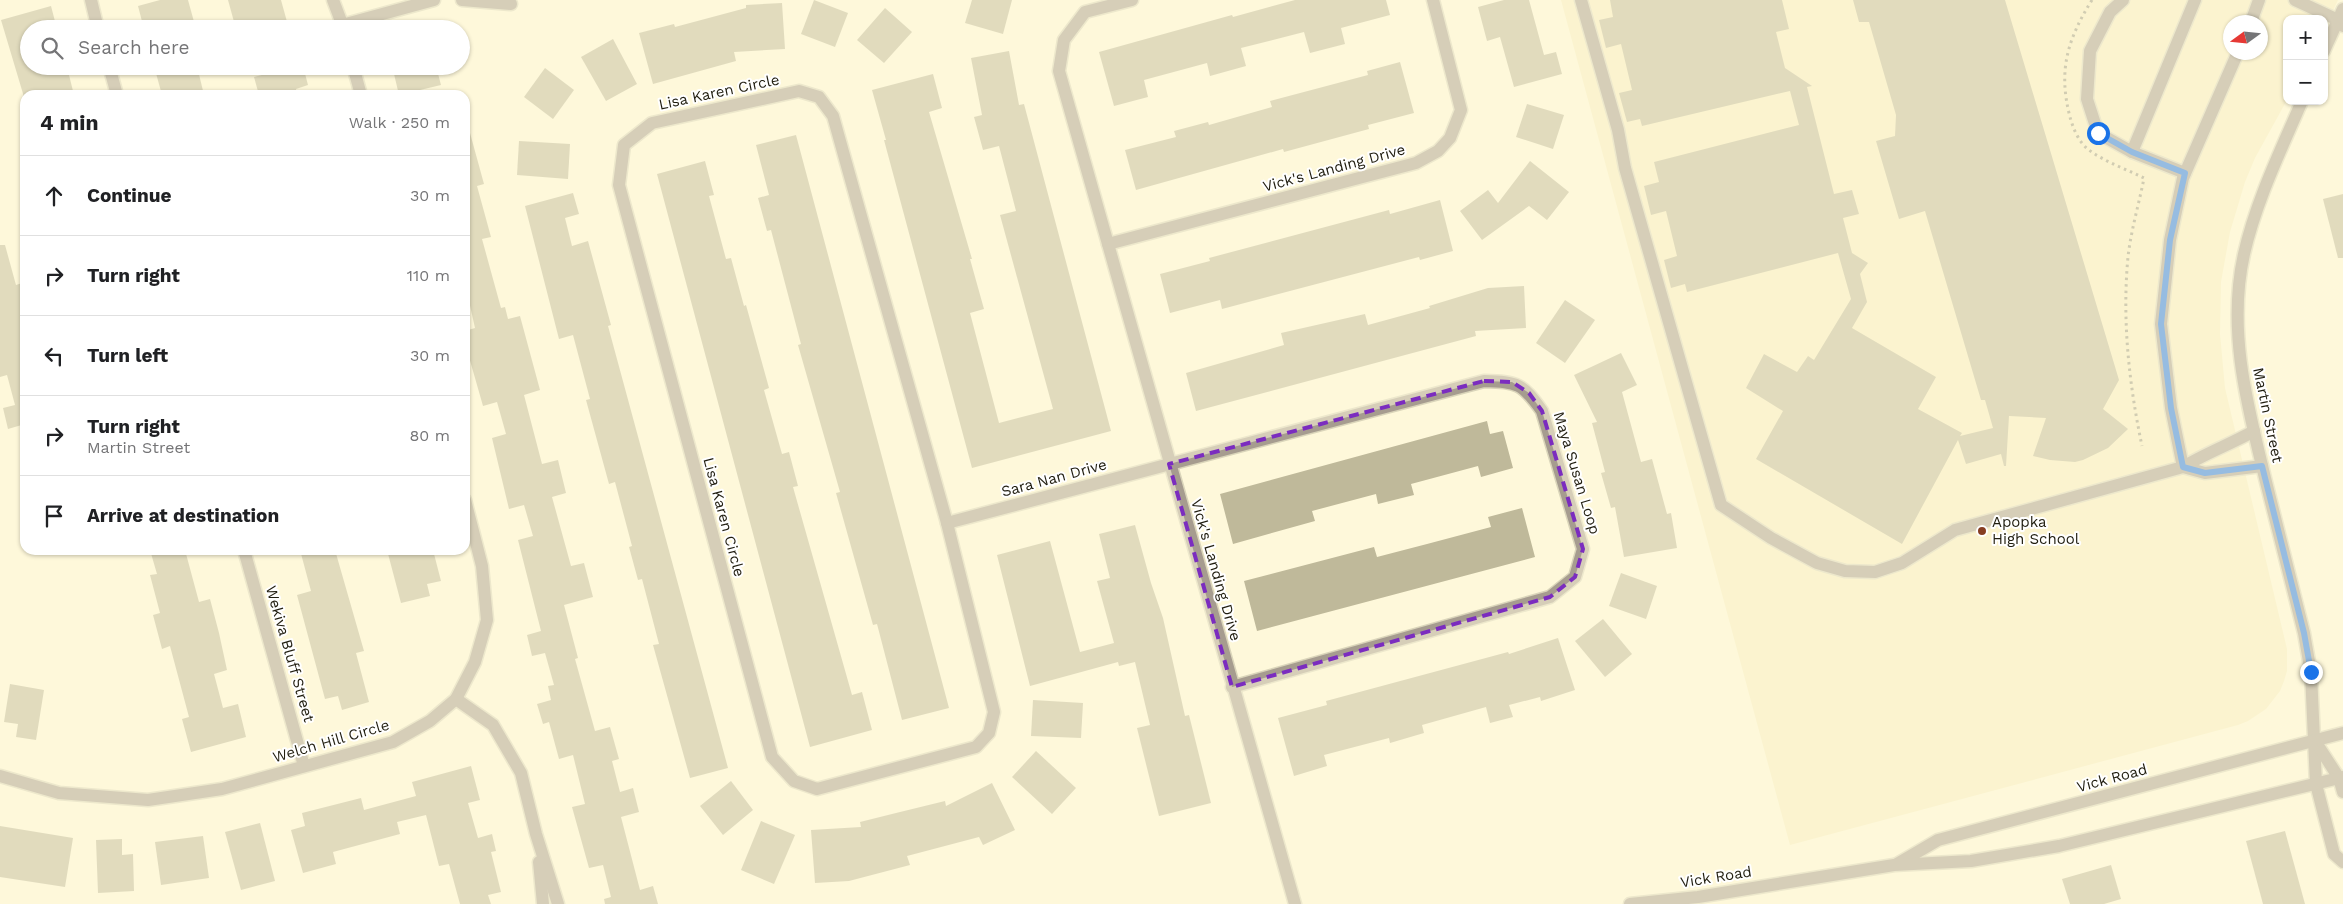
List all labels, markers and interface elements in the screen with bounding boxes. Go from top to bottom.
north arrow [2223,15,2268,60]
map controls [2283,15,2328,105]
button: + [2283,15,2328,60]
search box [20,20,470,75]
icon: search [38,34,66,62]
text: Search here [78,36,189,59]
button: − [2283,60,2328,105]
street label: Lisa Karen Circle [657,70,781,114]
text: 4 min [40,110,98,135]
text: Walk · 250 m [349,113,450,132]
route start [2087,122,2110,145]
street label: Vick's Landing Drive [1261,140,1407,196]
icon: ahead [40,182,68,210]
text: Continue [87,184,171,207]
text: 30 m [410,186,450,205]
icon: right [40,262,68,290]
text: Turn right [87,264,180,287]
text: 110 m [407,266,450,285]
icon: left [40,342,68,370]
text: Turn left [87,344,168,367]
text: 30 m [410,346,450,365]
street label: Martin Street [2249,366,2287,465]
street label: Maya Susan Loop [1550,409,1604,537]
text: Turn right [87,415,180,438]
icon: right [40,422,68,450]
text: 80 m [409,426,450,445]
text: Martin Street [87,438,190,457]
street label: Lisa Karen Circle [699,455,749,579]
street label: Sara Nan Drive [999,455,1109,501]
street label: Vick's Landing Drive [1187,497,1245,643]
icon: arrive [40,502,68,530]
text: Arrive at destination [87,504,279,527]
place label: Apopka High School [1992,513,2080,548]
marker: Apopka High School [1976,525,1988,537]
street label: Wekiva Bluff Street [262,584,318,725]
route end [2300,661,2323,684]
street label: Welch Hill Circle [271,716,391,766]
street label: Vick Road [2075,760,2149,796]
street label: Vick Road [1679,862,1753,892]

